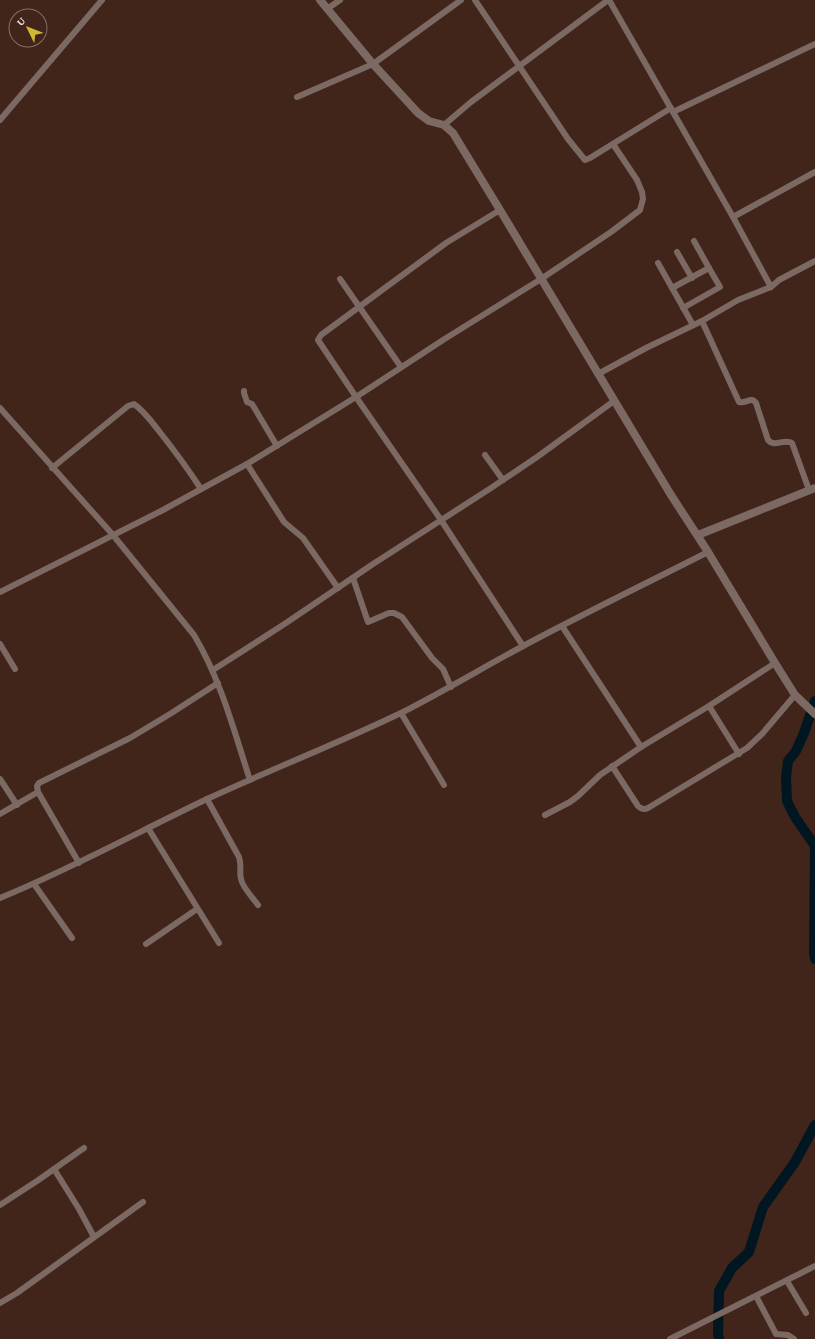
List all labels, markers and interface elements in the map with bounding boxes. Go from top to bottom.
north arrow [8,8,48,48]
text: U [14,14,28,28]

